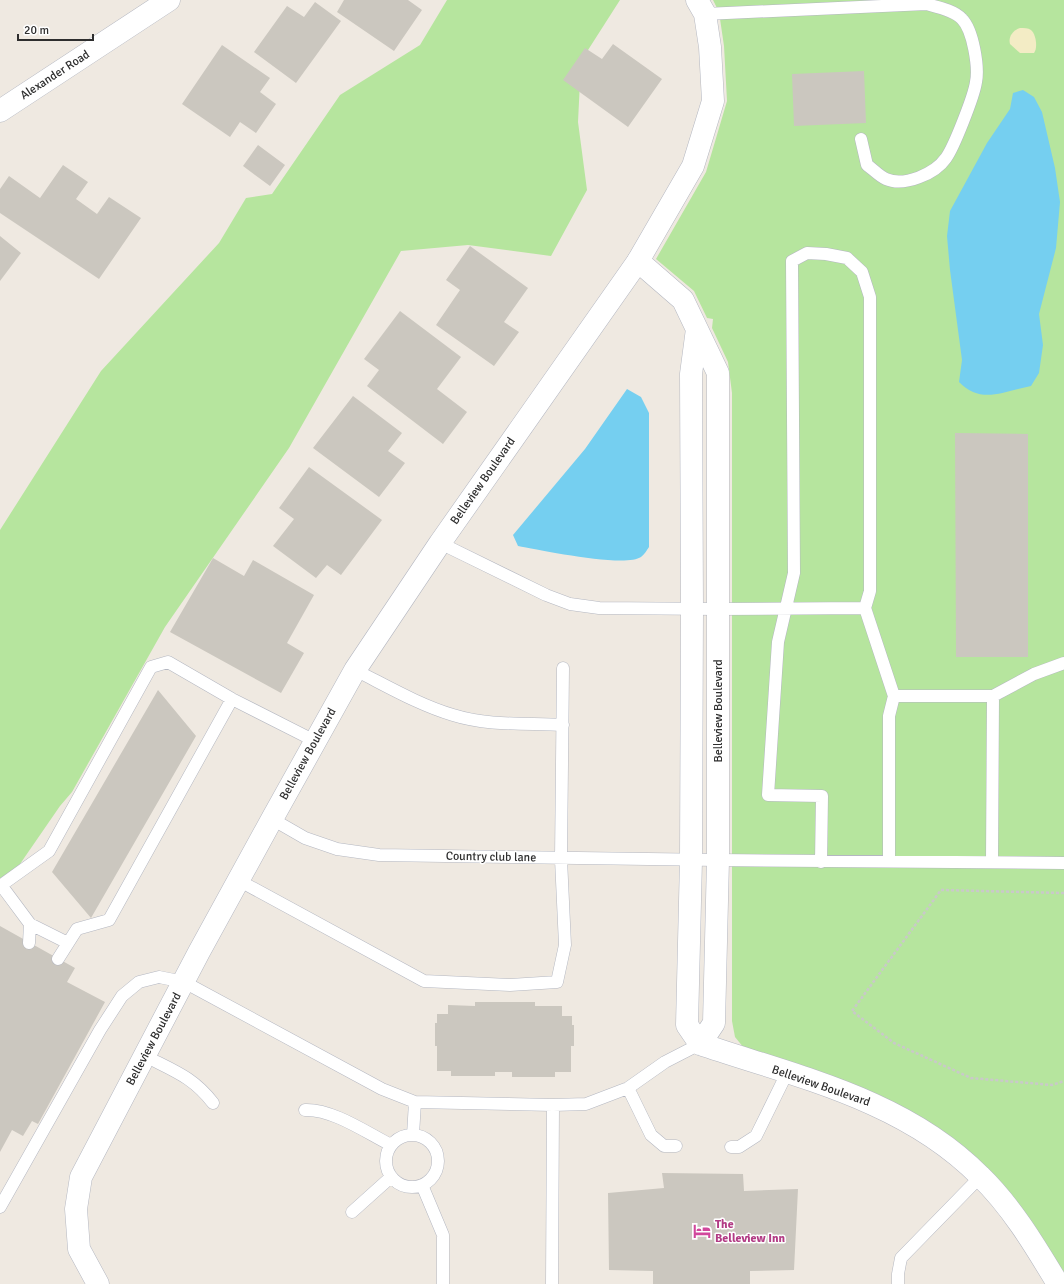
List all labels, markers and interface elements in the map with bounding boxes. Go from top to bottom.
scale bar [18,16,93,42]
text: 20 m [24,23,49,38]
street label: Alexander Road [17,47,93,103]
street label: Belleview Boulevard [447,434,519,528]
street label: Belleview Boulevard [711,659,726,763]
street label: Belleview Boulevard [276,705,340,803]
street label: Country club lane [446,849,536,865]
street label: Belleview Boulevard [123,990,185,1088]
street label: Belleview Boulevard [770,1062,872,1110]
place label: The Belleview Inn [715,1217,785,1246]
hotel icon: The Belleview Inn [692,1221,712,1241]

